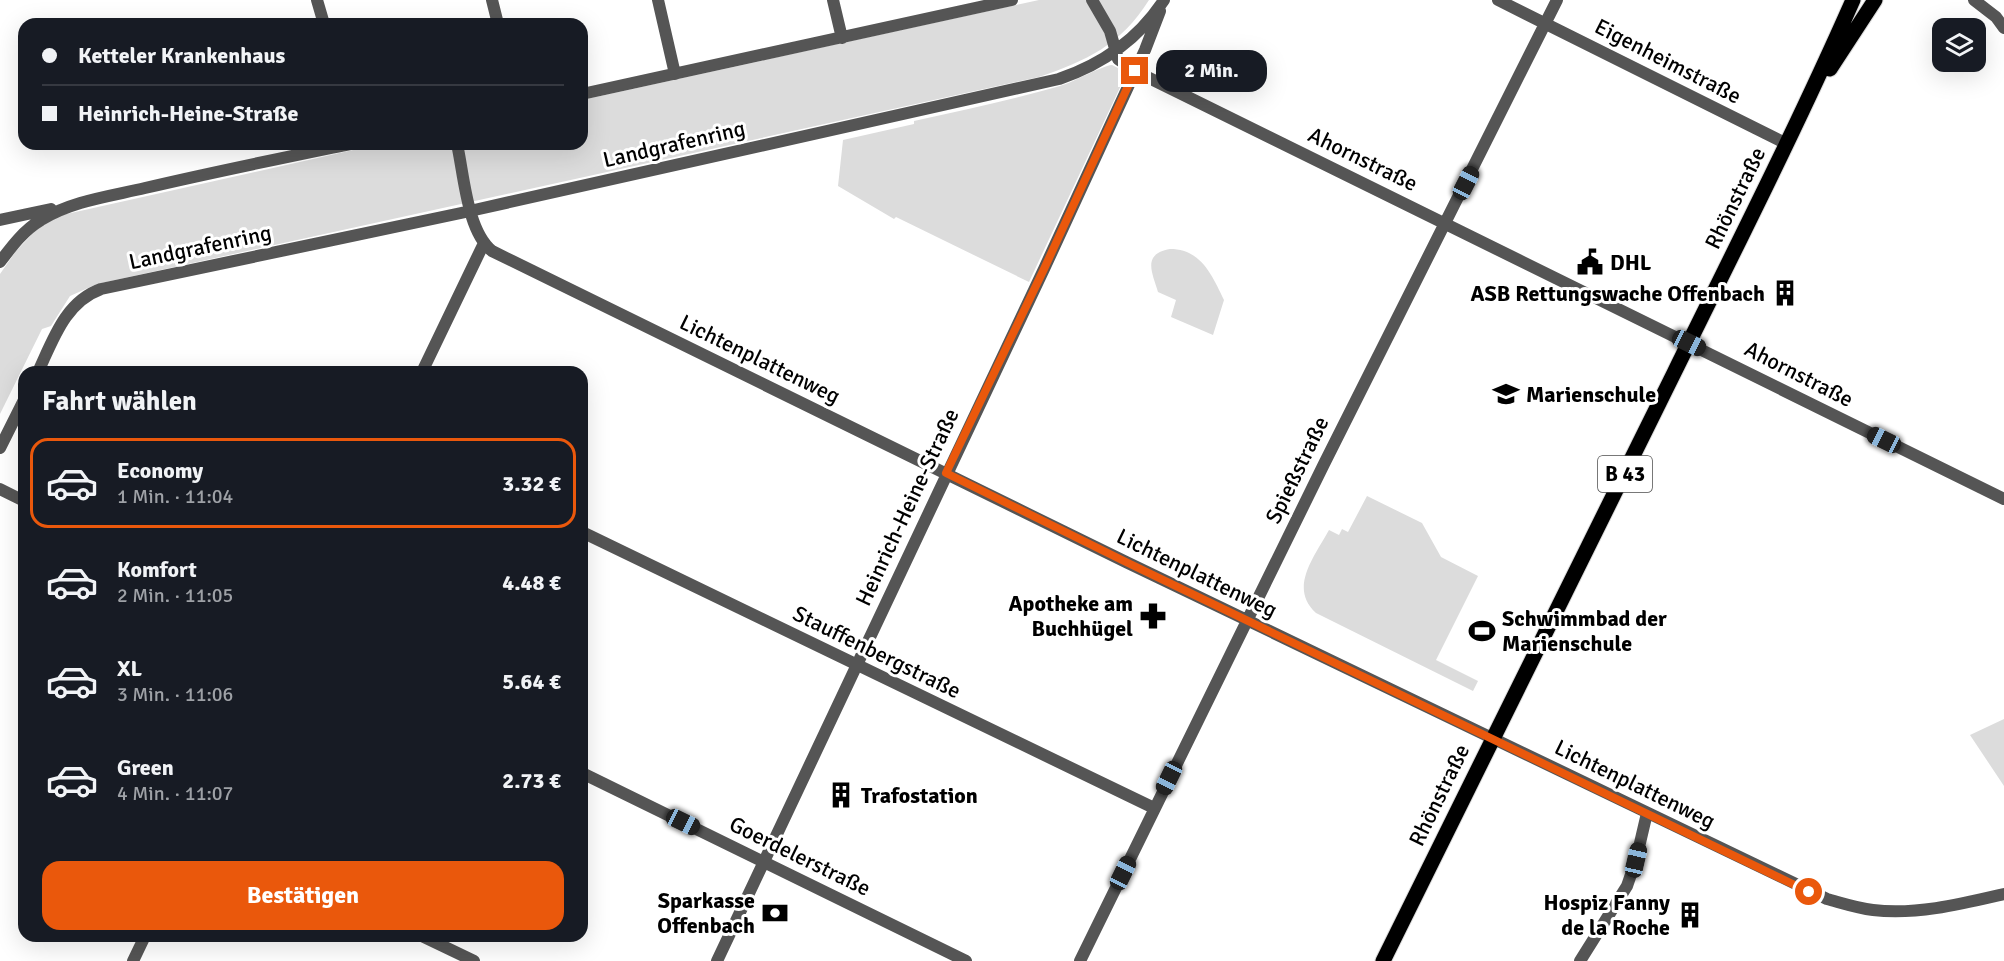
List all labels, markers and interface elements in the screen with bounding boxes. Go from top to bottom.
street label: Eigenheimstraße [1590,12,1746,110]
map controls [1932,18,1986,72]
button: layers [1932,18,1986,72]
text: Ketteler Krankenhaus [78,42,285,69]
callout: 2 Min. [1156,50,1267,92]
route end [1121,57,1148,84]
text: 2 Min. [1184,58,1239,83]
text: Heinrich-Heine-Straße [78,100,298,127]
street label: Landgrafenring [600,115,748,173]
street label: Ahornstraße [1304,121,1422,197]
street label: Rhönstraße [1699,143,1771,253]
car [1450,163,1482,203]
street label: Landgrafenring [126,219,274,275]
public building icon: DHL [1575,247,1605,277]
place label: DHL [1610,249,1652,276]
building icon: ASB Rettungswache Offenbach [1770,278,1800,308]
place label: ASB Rettungswache Offenbach [1471,280,1765,307]
street label: Lichtenplattenweg [675,308,845,410]
car [1669,327,1709,359]
street label: Ahornstraße [1740,335,1858,413]
school or university icon: Marienschule [1491,379,1521,409]
place label: Marienschule [1526,381,1656,408]
text: Fahrt wählen [42,385,197,418]
street label: Heinrich-Heine-Straße [849,404,965,610]
street label: Spießstraße [1259,412,1335,528]
car [1864,424,1904,456]
icon: car [45,456,99,510]
road number: B 43 [1598,456,1652,492]
text: Economy [117,457,203,484]
text: 3.32 € [502,470,561,497]
text: 1 Min. · 11:04 [117,484,233,509]
street label: Lichtenplattenweg [1112,522,1282,624]
icon: car [45,555,99,609]
text: Komfort [117,556,197,583]
text: 4.48 € [502,569,561,596]
text: 2 Min. · 11:05 [117,583,233,608]
place label: Apotheke am Buchhügel [1009,590,1133,642]
street label: Stauffenbergstraße [789,600,965,704]
pharmacy icon: Apotheke am Buchhügel [1138,601,1168,631]
place label: Schwimmbad der Marienschule [1502,605,1667,657]
sports icon: Schwimmbad der Marienschule [1467,616,1497,646]
icon: car [45,654,99,708]
text: XL [117,655,142,682]
text: 5.64 € [502,668,561,695]
text: 3 Min. · 11:06 [117,682,233,707]
street label: Lichtenplattenweg [1550,733,1720,835]
street label: Rhönstraße [1403,740,1475,850]
icon: car [45,753,99,807]
text: Green [117,754,174,781]
car [1153,758,1185,798]
text: 2.73 € [502,767,561,794]
building icon: Trafostation [826,780,856,810]
text: 4 Min. · 11:07 [117,781,233,806]
place label: Trafostation [861,782,978,809]
car [663,806,703,838]
street label: Goerdelerstraße [725,810,875,902]
car [1623,840,1649,880]
car [1107,853,1139,893]
button: Bestätigen [42,861,564,930]
route start [1795,878,1822,905]
place label: Sparkasse Offenbach [657,887,755,939]
place label: Hospiz Fanny de la Roche [1544,889,1670,941]
bank icon: Sparkasse Offenbach [760,898,790,928]
building icon: Hospiz Fanny de la Roche [1675,900,1705,930]

